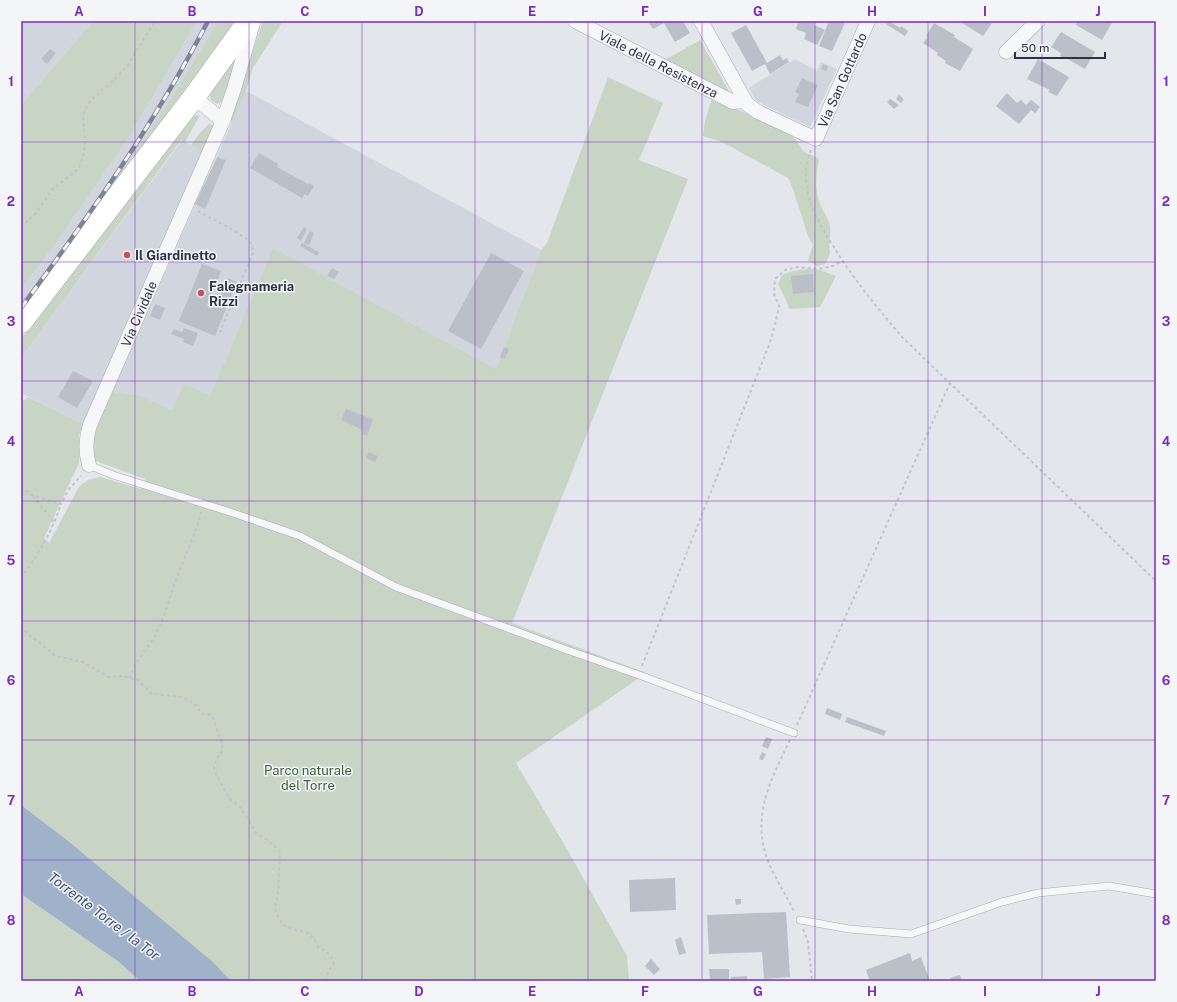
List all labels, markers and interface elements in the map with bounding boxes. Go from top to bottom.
text: A [74,4,84,19]
text: B [188,4,197,19]
text: C [300,4,310,19]
text: D [414,4,424,19]
text: E [528,4,536,19]
text: F [641,4,649,19]
text: G [753,4,763,19]
text: H [867,4,877,19]
text: I [983,4,987,19]
text: J [1095,4,1101,19]
street label: Viale della Resistenza [596,28,720,101]
street label: Via San Gottardo [815,30,870,130]
scale bar [1015,34,1105,60]
text: 50 m [1021,41,1049,55]
text: 1 [8,74,14,89]
text: 1 [1163,74,1169,89]
text: 2 [7,194,15,209]
text: 2 [1162,194,1170,209]
place label: Il Giardinetto [135,248,216,263]
marker: Il Giardinetto [122,250,132,260]
street label: Via Cividale [118,279,160,349]
place label: Falegnameria Rizzi [209,279,294,309]
marker: Falegnameria Rizzi [196,288,206,298]
text: 3 [7,314,16,329]
text: 3 [1162,314,1171,329]
text: 4 [7,434,16,449]
text: 4 [1162,434,1171,449]
text: 5 [7,553,16,568]
text: 5 [1162,553,1171,568]
text: 6 [7,673,16,688]
text: 6 [1162,673,1171,688]
park label: Parco naturale del Torre [264,763,352,793]
text: 7 [7,793,15,808]
text: 7 [1162,793,1170,808]
water label: Torrente Torre / la Tor [45,869,163,963]
text: 8 [7,913,16,928]
text: 8 [1162,913,1171,928]
text: A [74,984,84,999]
text: B [188,984,197,999]
text: C [300,984,310,999]
text: D [414,984,424,999]
text: E [528,984,536,999]
text: F [641,984,649,999]
text: G [753,984,763,999]
text: H [867,984,877,999]
text: I [983,984,987,999]
text: J [1095,984,1101,999]

